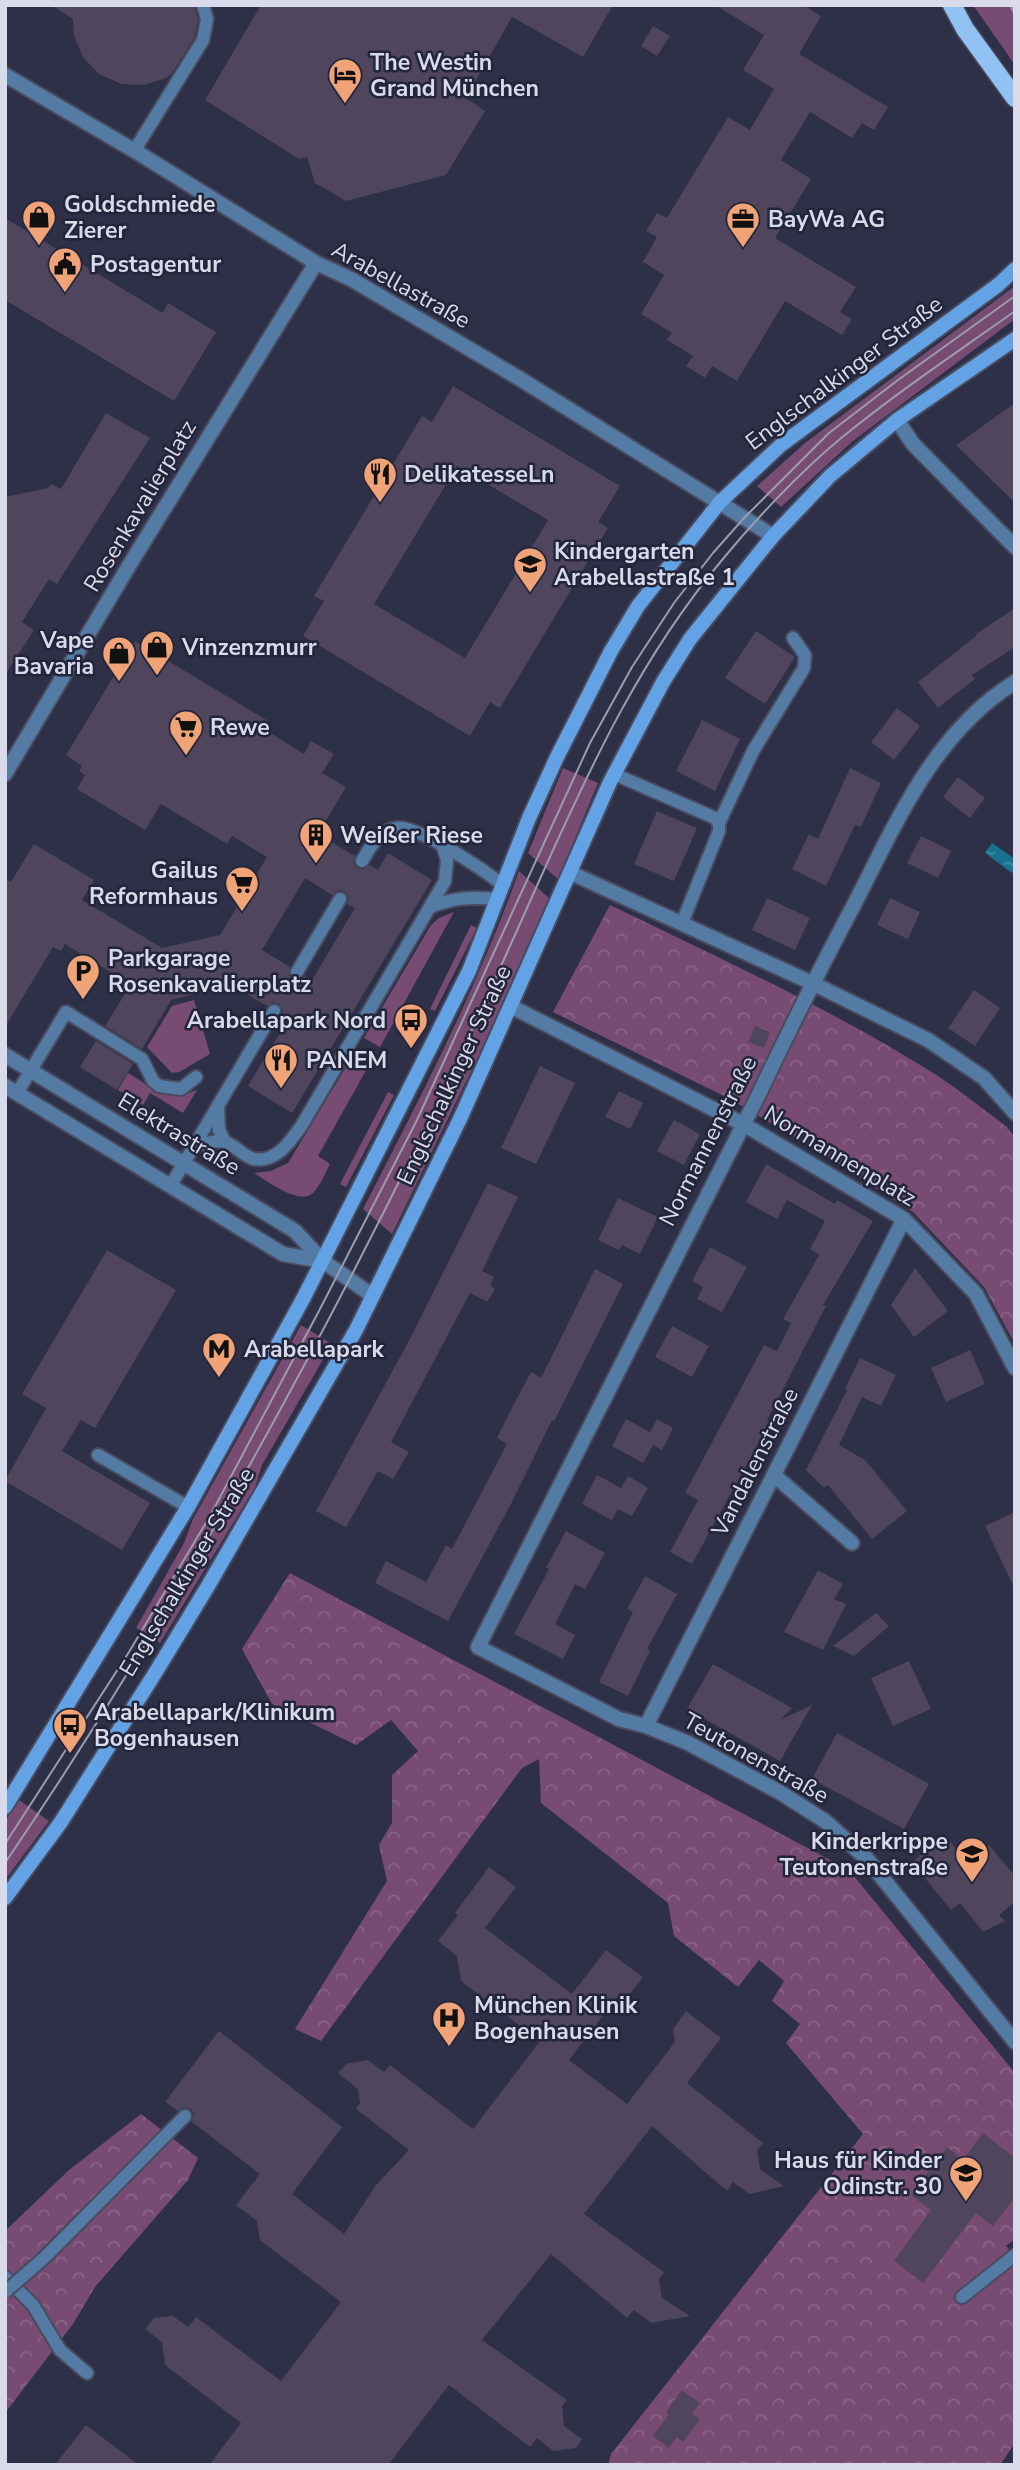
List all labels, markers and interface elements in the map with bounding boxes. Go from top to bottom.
place label: The Westin Grand München [370,47,539,104]
hotel icon: The Westin Grand München [326,56,364,105]
place label: Goldschmiede Zierer [64,189,216,246]
shop icon: Goldschmiede Zierer [20,198,58,247]
office icon: BayWa AG [724,200,762,249]
place label: BayWa AG [768,204,885,235]
street label: Arabellastraße [326,234,476,336]
public building icon: Postagentur [46,245,84,294]
place label: Postagentur [90,249,221,280]
street label: Englschalkinger Straße [739,289,949,457]
street label: Rosenkavalierplatz [76,414,204,598]
restaurant icon: DelikatesseLn [361,455,399,504]
place label: DelikatesseLn [404,459,554,490]
place label: Kindergarten Arabellastraße 1 [554,536,735,593]
school or university icon: Kindergarten Arabellastraße 1 [511,545,549,594]
place label: Vape Bavaria [14,625,94,682]
shop icon: Vinzenzmurr [138,628,176,677]
place label: Vinzenzmurr [181,632,317,663]
shop icon: Vape Bavaria [100,634,138,683]
supermarket icon: Rewe [167,708,205,757]
place label: Rewe [210,712,270,743]
building icon: Weißer Riese [297,816,335,865]
place label: Weißer Riese [340,820,483,851]
place label: Gailus Reformhaus [89,855,218,912]
supermarket icon: Gailus Reformhaus [223,864,261,913]
place label: Parkgarage Rosenkavalierplatz [108,943,311,1000]
parking icon: Parkgarage Rosenkavalierplatz [64,952,102,1001]
street label: Englschalkinger Straße [389,960,519,1190]
bus stop icon: Arabellapark Nord [392,1001,430,1050]
place label: Arabellapark Nord [187,1005,386,1036]
restaurant icon: PANEM [262,1041,300,1090]
place label: PANEM [306,1045,387,1076]
street label: Normannenstraße [652,1051,764,1231]
street label: Elektrastraße [112,1085,246,1183]
street label: Normannenplatz [758,1098,922,1214]
metro station icon: Arabellapark [200,1330,238,1379]
place label: Arabellapark [244,1334,385,1365]
street label: Vandalenstraße [704,1382,806,1543]
street label: Englschalkinger Straße [112,1462,262,1682]
place label: Arabellapark/Klinikum Bogenhausen [94,1697,335,1754]
street label: Teutonenstraße [678,1705,834,1811]
bus stop icon: Arabellapark/Klinikum Bogenhausen [51,1706,89,1755]
place label: Kinderkrippe Teutonenstraße [779,1826,948,1883]
school or university icon: Kinderkrippe Teutonenstraße [953,1835,991,1884]
place label: München Klinik Bogenhausen [474,1990,638,2047]
hospital icon: München Klinik Bogenhausen [430,1999,468,2048]
place label: Haus für Kinder Odinstr. 30 [774,2145,942,2202]
school or university icon: Haus für Kinder Odinstr. 30 [947,2154,985,2203]

